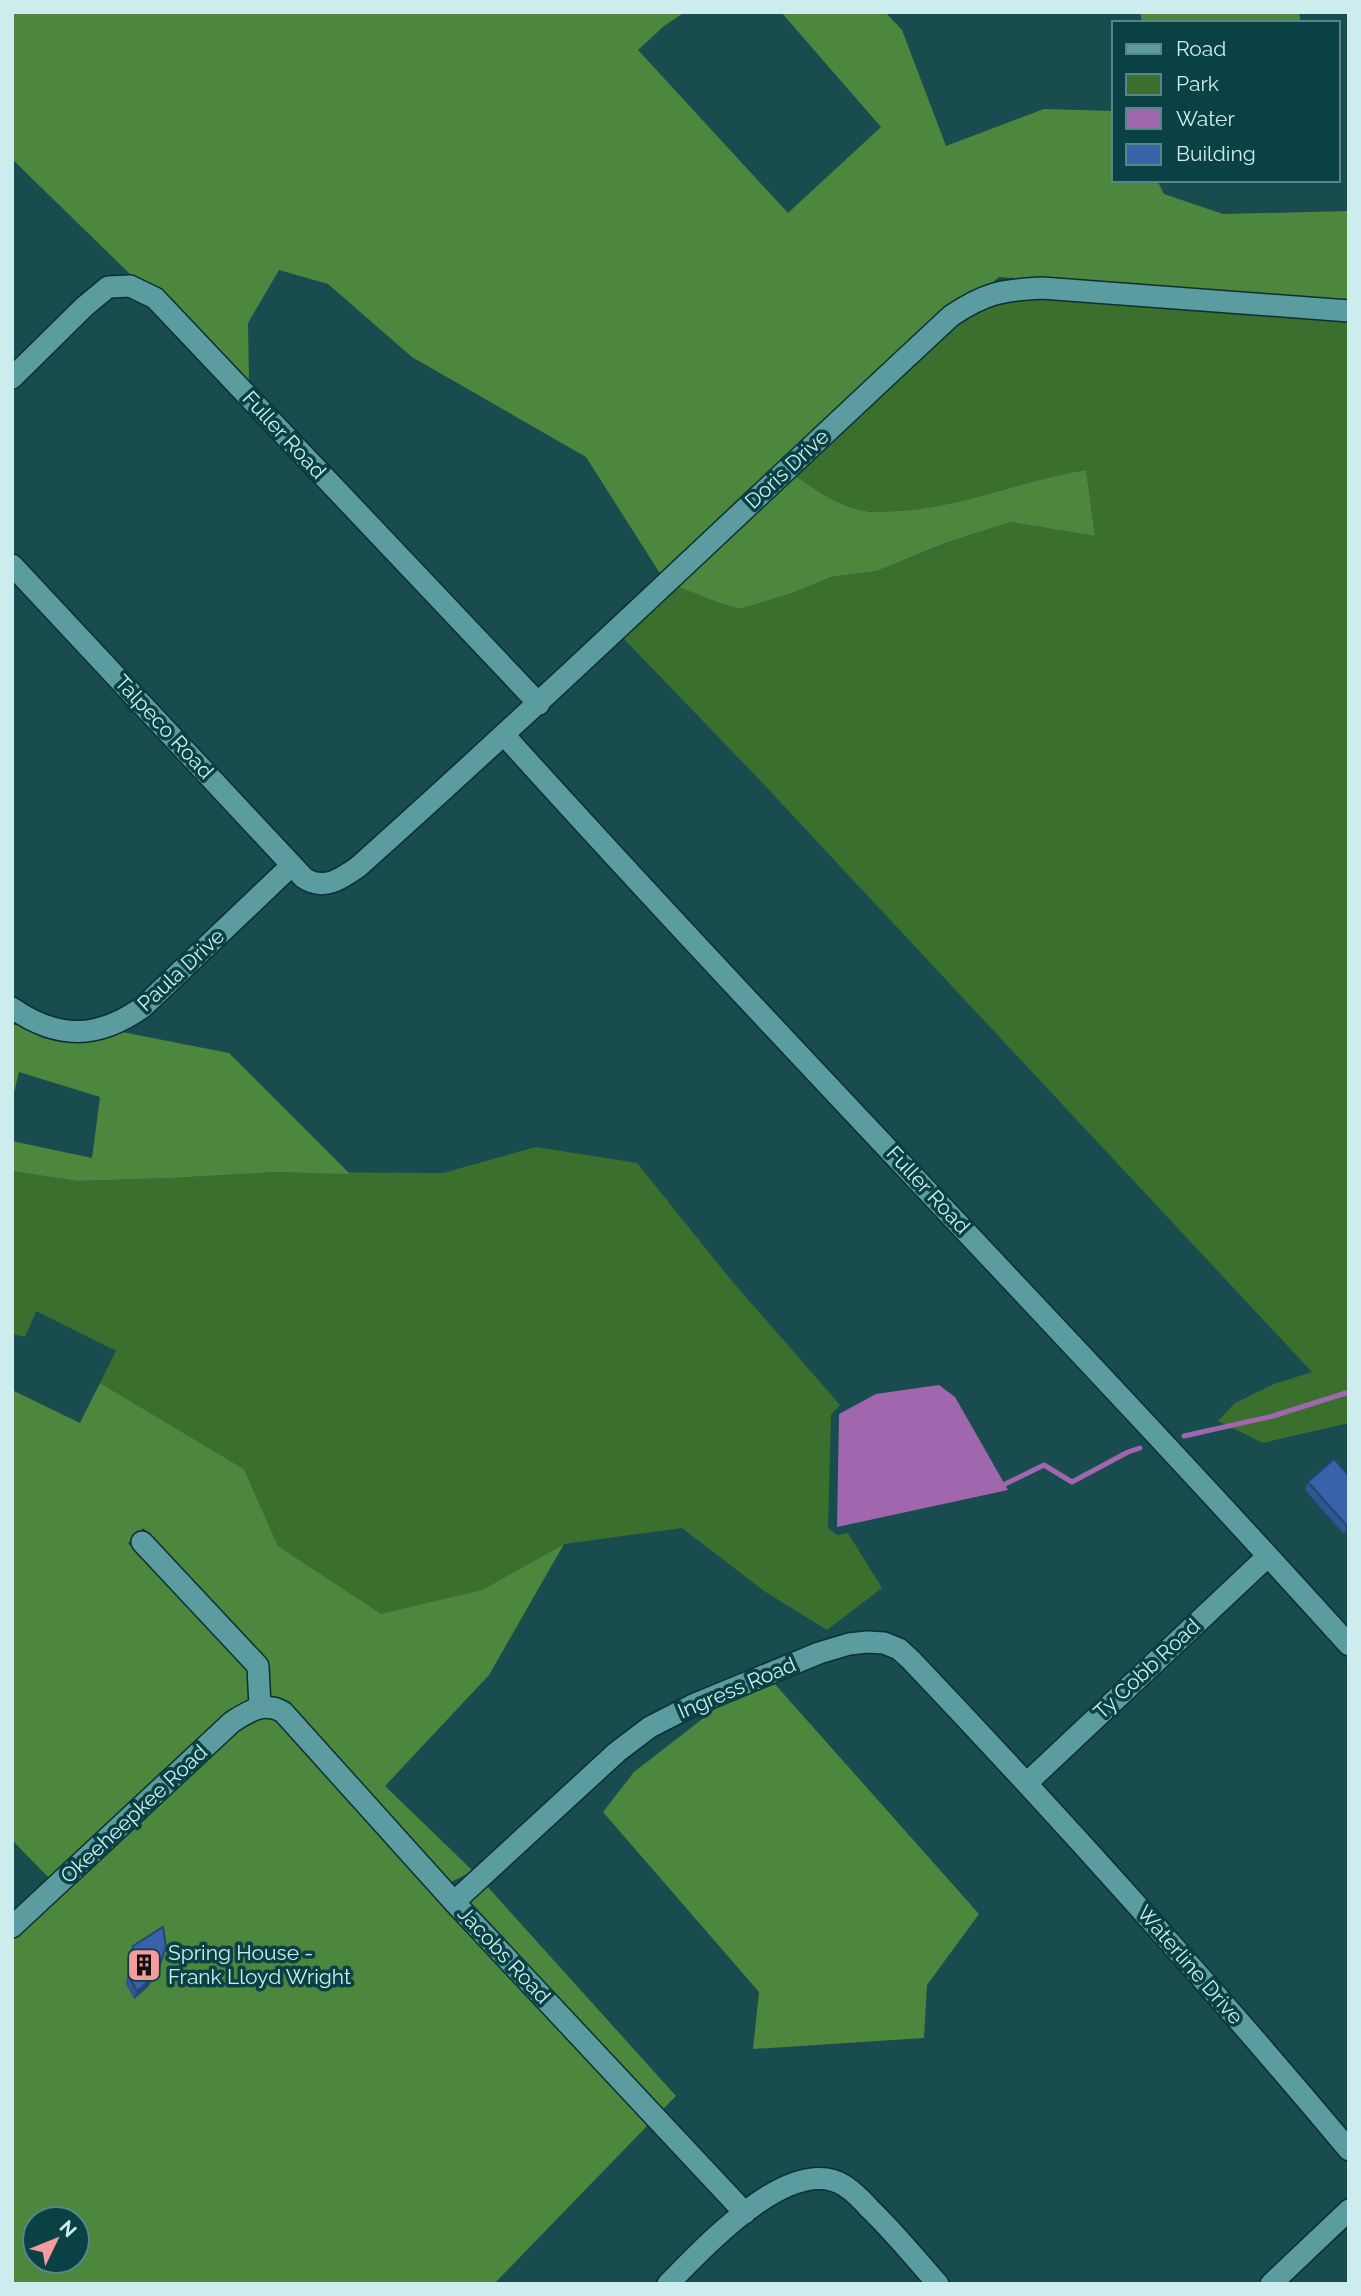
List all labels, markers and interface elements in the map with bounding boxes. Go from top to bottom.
legend [1112,21,1340,182]
text: Road [1176,36,1226,61]
text: Park [1176,71,1219,96]
text: Water [1176,106,1235,131]
text: Building [1176,141,1256,166]
street label: Fuller Road [238,386,331,484]
street label: Doris Drive [740,424,834,514]
street label: Talpeco Road [110,670,219,784]
street label: Paula Drive [132,923,229,1016]
street label: Fuller Road [882,1141,975,1239]
street label: Ty Cobb Road [1088,1613,1205,1724]
street label: Ingress Road [674,1651,800,1724]
street label: Okeeheepkee Road [55,1739,212,1888]
street label: Waterline Drive [1132,1900,1249,2029]
street label: Jacobs Road [453,1901,556,2009]
place label: Spring House - Frank Lloyd Wright [168,1940,351,1989]
building icon: Spring House - Frank Lloyd Wright [125,1946,163,1984]
north arrow [21,2205,91,2275]
text: N [55,2216,81,2241]

